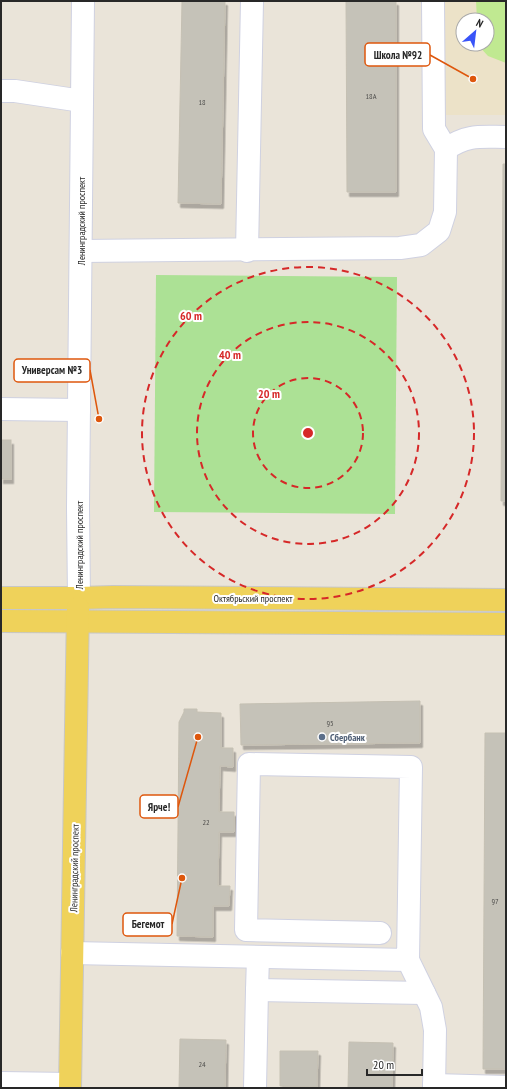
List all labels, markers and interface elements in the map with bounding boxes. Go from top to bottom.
north arrow [455,12,495,52]
text: N [474,16,486,31]
callout: Школа №92 [365,43,430,66]
text: Школа №92 [374,48,422,62]
house number: 18А [366,91,377,101]
house number: 18 [198,97,206,107]
street label: Ленинградский проспект [75,176,88,266]
text: 60 m [180,308,202,323]
text: 40 m [219,347,241,362]
callout: Универсам №3 [14,359,90,382]
text: Универсам №3 [21,363,82,377]
text: 20 m [258,386,280,401]
centre of rings [301,426,315,440]
street label: Ленинградский проспект [73,500,86,590]
street label: Октябрьский проспект [213,592,293,605]
house number: 95 [326,718,334,728]
place label: Сбербанк [330,731,366,744]
marker: Сбербанк [317,732,327,742]
callout: Ярче! [140,795,178,818]
text: Ярче! [148,800,170,814]
house number: 22 [202,817,210,827]
street label: Ленинградский проспект [67,823,82,913]
house number: 97 [491,896,499,906]
callout: Бегемот [123,913,172,936]
text: Бегемот [132,917,165,931]
scale bar [367,1051,422,1077]
text: 20 m [373,1057,394,1072]
house number: 24 [198,1059,206,1069]

